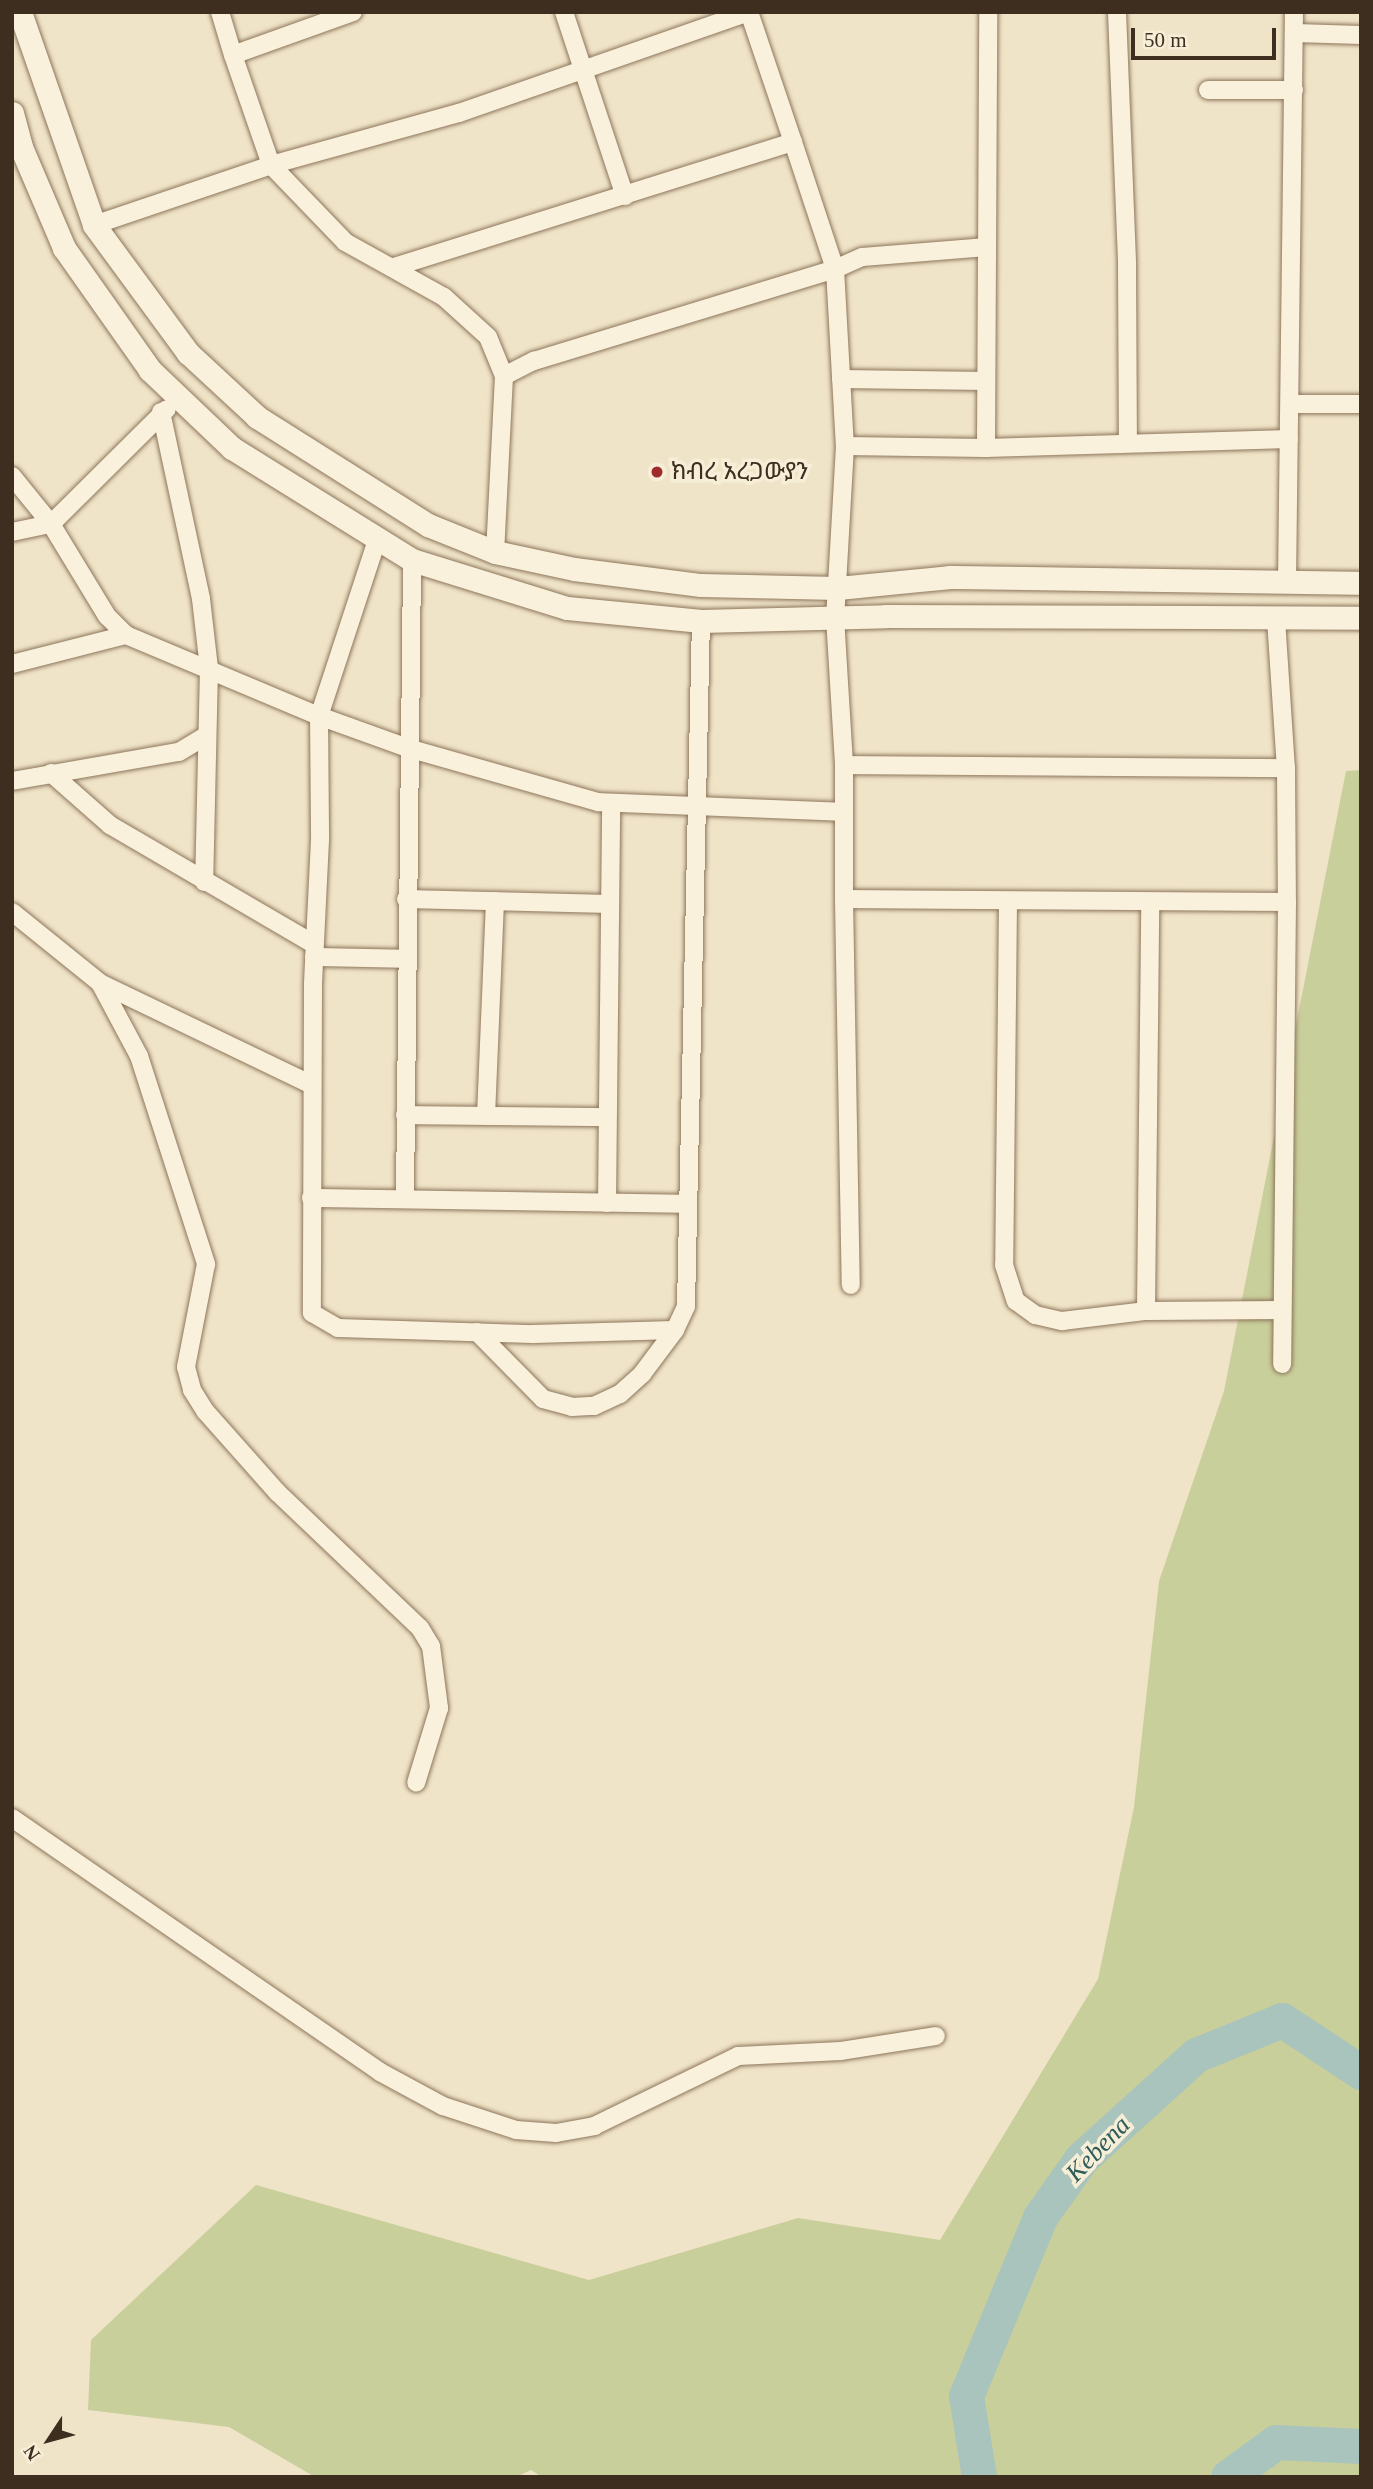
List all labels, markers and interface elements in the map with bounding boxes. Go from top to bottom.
scale bar [1135,14,1280,58]
text: 50 m [1144,28,1187,52]
place label: ክብረ አረጋውያን [671,458,808,486]
marker: ክብረ አረጋውያን [649,464,665,480]
water label: Kebena [1059,2110,1137,2188]
north arrow [14,2405,84,2475]
text: N [19,2441,44,2464]

